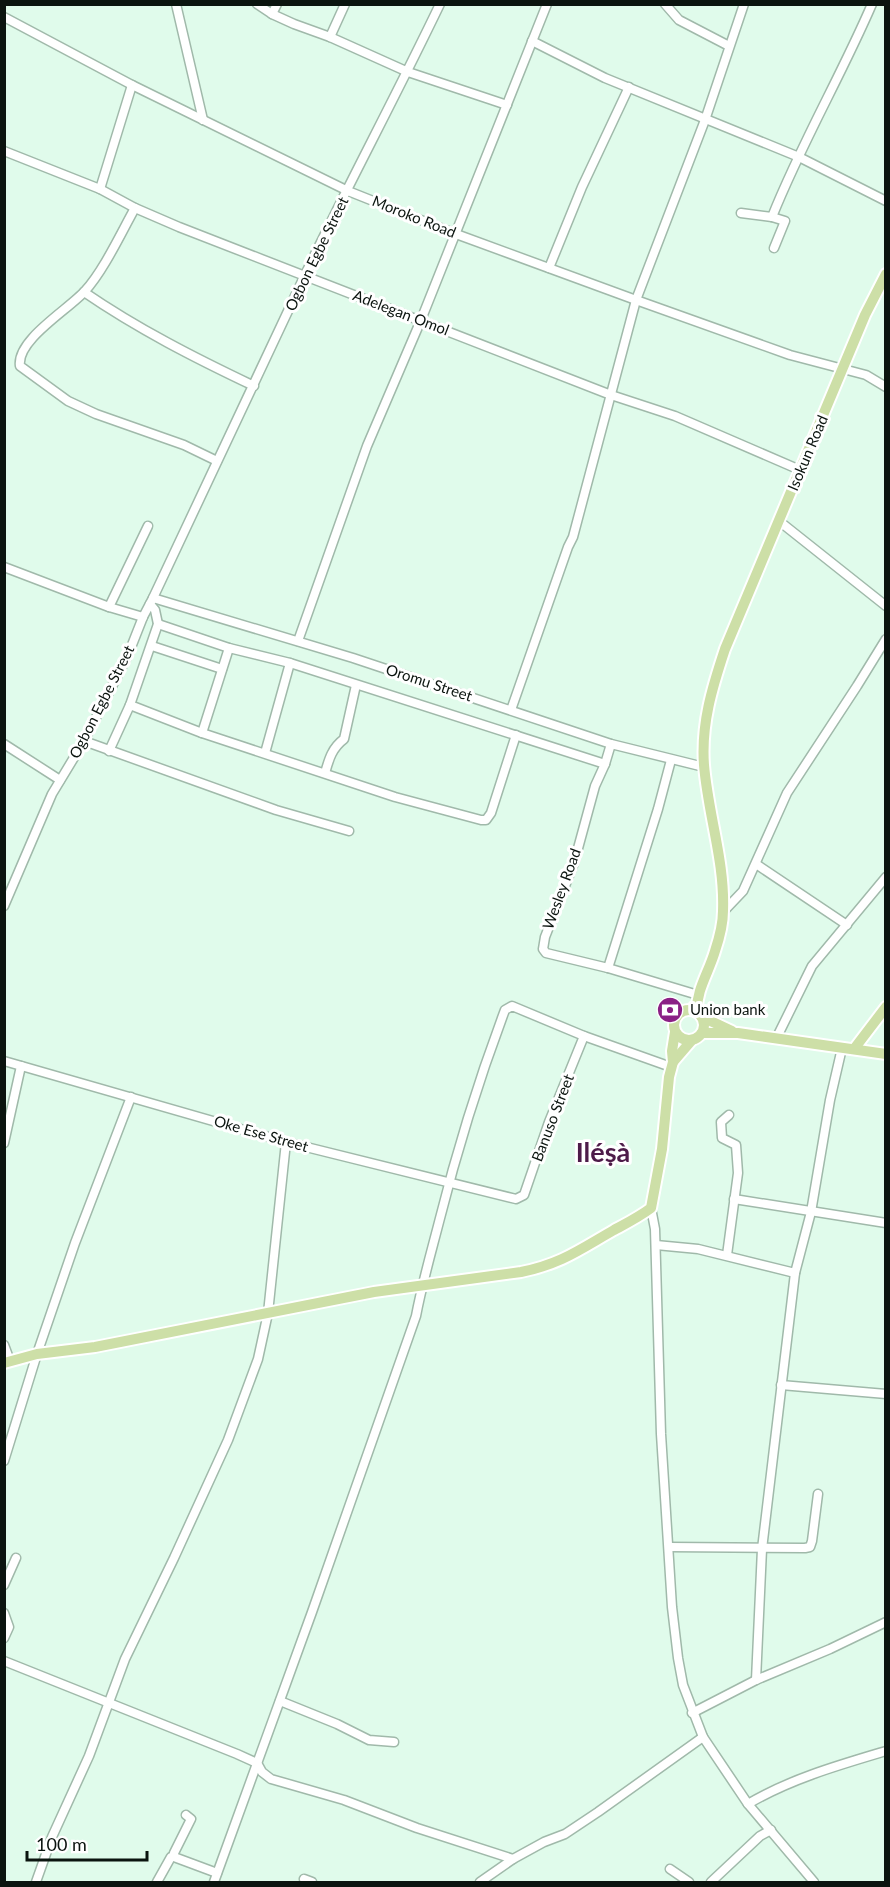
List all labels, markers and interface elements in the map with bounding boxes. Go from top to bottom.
street label: Moroko Road [370,191,459,241]
street label: Ogbon Egbe Street [281,193,352,314]
street label: Adelegan Omol [351,285,452,339]
street label: Isokun Road [783,412,831,493]
street label: Ogbon Egbe Street [65,641,138,761]
street label: Oromu Street [384,660,475,705]
street label: Wesley Road [538,846,584,932]
bank icon: Union bank [655,995,685,1025]
place label: Union bank [690,1000,766,1018]
street label: Banuso Street [527,1071,577,1164]
street label: Oke Ese Street [212,1111,311,1155]
district label: Iléṣà [576,1135,630,1168]
scale bar [27,1824,147,1862]
text: 100 m [36,1833,87,1855]

